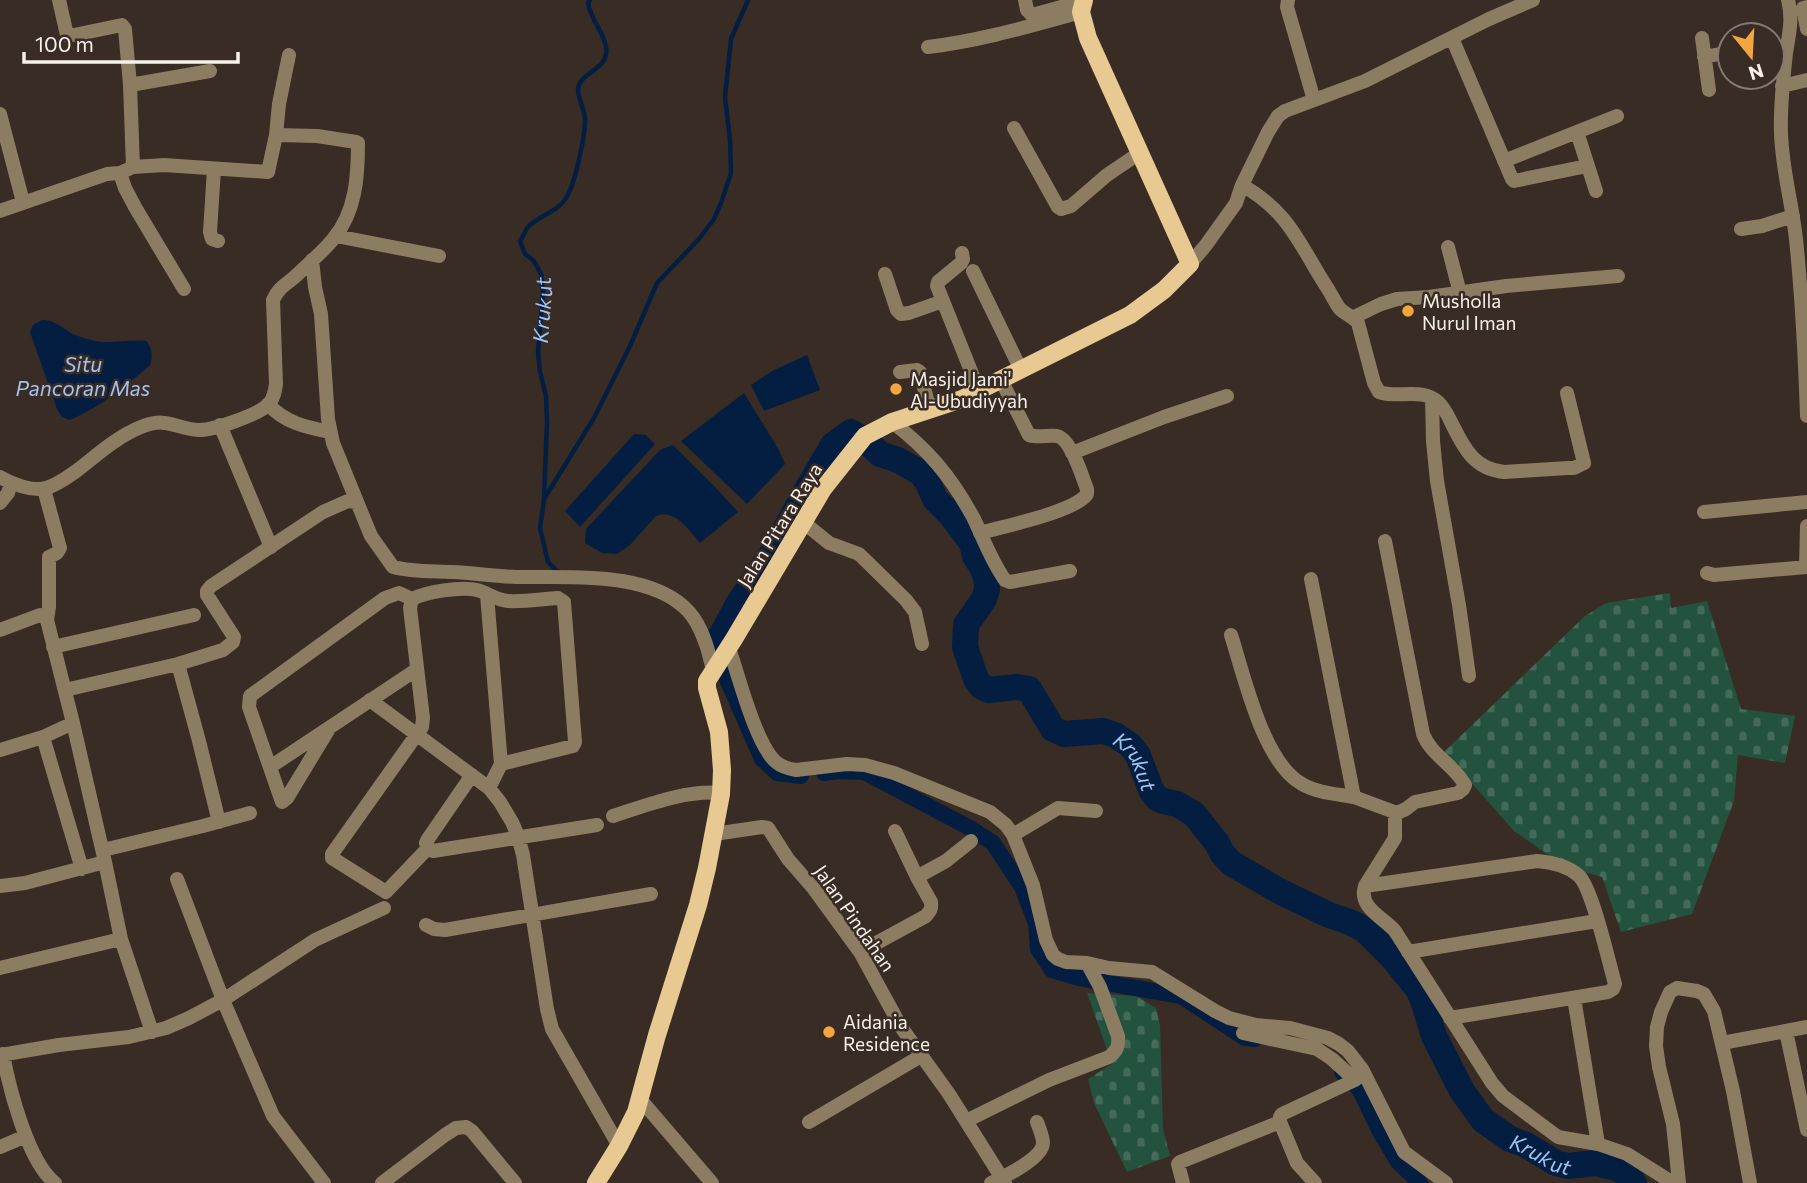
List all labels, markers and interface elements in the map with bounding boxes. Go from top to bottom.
scale bar [24,21,238,65]
north arrow [1716,21,1786,91]
text: 100 m [35,31,94,56]
text: N [1746,60,1767,86]
water label: Krukut [526,276,556,344]
place label: Musholla Nurul Iman [1422,289,1516,334]
marker: Musholla Nurul Iman [1400,303,1416,319]
water label: Situ Pancoran Mas [16,351,150,400]
place label: Masjid Jami' Al-Ubudiyyah [910,367,1028,412]
marker: Masjid Jami' Al-Ubudiyyah [888,381,904,397]
street label: Jalan Pitara Raya [732,459,826,591]
water label: Krukut [1110,726,1163,794]
street label: Jalan Pindahan [810,860,900,976]
place label: Aidania Residence [843,1010,930,1055]
marker: Aidania Residence [821,1024,837,1040]
water label: Krukut [1507,1128,1574,1179]

